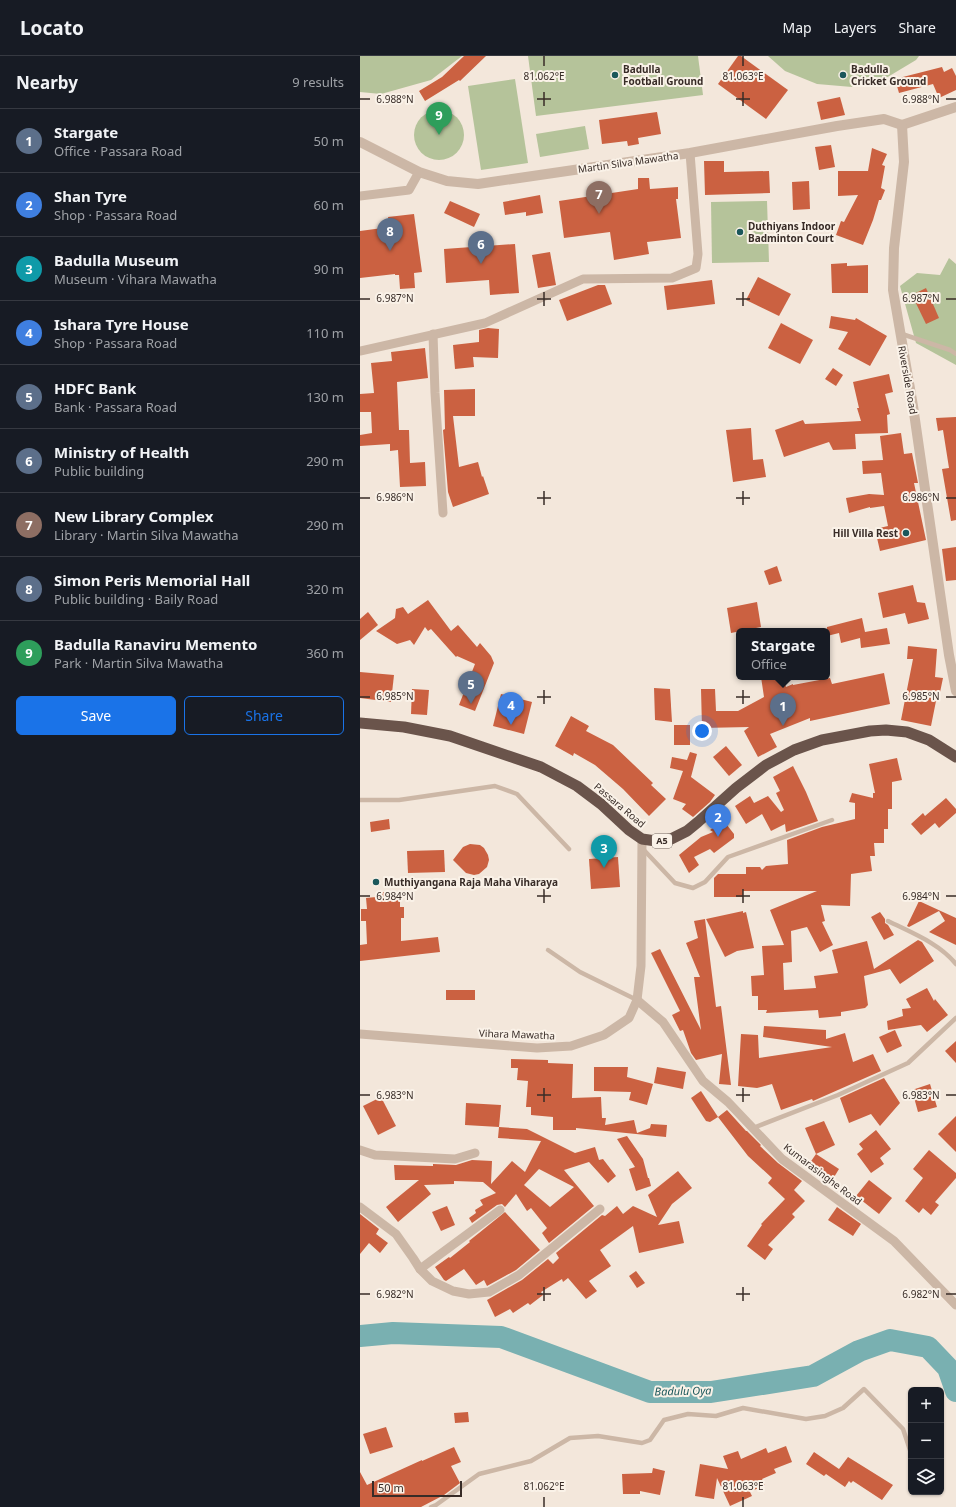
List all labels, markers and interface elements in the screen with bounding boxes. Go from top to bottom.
text: Locato [20,15,84,41]
text: Map [783,18,812,37]
text: Layers [834,18,876,37]
text: Share [898,18,936,37]
place label: Badulla Football Ground [623,62,703,88]
place label: Badulla Cricket Ground [851,62,926,88]
text: 81.062°E [523,69,565,83]
text: 81.063°E [722,69,764,83]
marker: Badulla Football Ground [610,70,620,80]
marker: Badulla Cricket Ground [838,70,848,80]
text: Nearby [16,71,78,94]
text: 9 results [292,73,344,91]
text: 6.988°N [376,92,414,106]
text: 6.988°N [902,92,940,106]
pin: 9 [426,102,452,135]
text: Stargate [54,122,118,142]
text: 1 [25,132,33,150]
text: 50 m [314,132,344,150]
text: Office · Passara Road [54,142,182,160]
street label: Martin Silva Mawatha [577,148,679,176]
pin: 7 [586,181,612,214]
text: Shan Tyre [54,186,127,206]
text: 2 [25,196,33,214]
text: 60 m [314,196,344,214]
text: Shop · Passara Road [54,206,177,224]
pin: 8 [377,218,403,251]
place label: Duthiyans Indoor Badminton Court [748,219,836,245]
marker: Duthiyans Indoor Badminton Court [735,227,745,237]
pin: 6 [468,231,494,264]
text: Badulla Museum [54,250,179,270]
text: 3 [25,260,33,278]
text: 90 m [314,260,344,278]
text: Museum · Vihara Mawatha [54,270,217,288]
text: 6.987°N [376,291,414,305]
text: 6.987°N [902,291,940,305]
text: Ishara Tyre House [54,314,189,334]
text: 4 [25,324,33,342]
text: 110 m [306,324,344,342]
text: Shop · Passara Road [54,334,177,352]
street label: Riverside Road [895,345,921,415]
text: HDFC Bank [54,378,136,398]
text: 5 [25,388,33,406]
text: 130 m [306,388,344,406]
text: Bank · Passara Road [54,398,177,416]
text: Ministry of Health [54,442,189,462]
text: 6 [25,452,33,470]
text: 290 m [306,452,344,470]
text: Public building [54,462,144,480]
text: 6.986°N [376,490,414,504]
text: 6.986°N [902,490,940,504]
text: New Library Complex [54,506,213,526]
text: 7 [25,516,33,534]
text: 290 m [306,516,344,534]
text: Library · Martin Silva Mawatha [54,526,238,544]
place label: Hill Villa Rest [833,526,899,540]
marker: Hill Villa Rest [901,528,911,538]
text: Simon Peris Memorial Hall [54,570,250,590]
text: 8 [25,580,33,598]
text: 320 m [306,580,344,598]
text: Public building · Baily Road [54,590,218,608]
popup [736,628,830,680]
text: Badulla Ranaviru Memento [54,634,257,654]
text: Stargate [751,635,815,655]
text: 9 [25,644,33,662]
text: 360 m [306,644,344,662]
text: Park · Martin Silva Mawatha [54,654,223,672]
text: Office [751,655,787,673]
pin: 5 [458,671,484,704]
text: 6.985°N [376,689,414,703]
text: 6.985°N [902,689,940,703]
pin: 4 [498,692,524,725]
pin: 1 [770,693,796,726]
button: Save [16,696,176,735]
button: Share [184,696,344,735]
your location [692,721,712,741]
street label: Passara Road [591,779,649,831]
pin: 2 [705,804,731,837]
road number: A5 [652,834,672,848]
pin: 3 [591,835,617,868]
place label: Muthiyangana Raja Maha Viharaya [384,875,558,889]
marker: Muthiyangana Raja Maha Viharaya [371,877,381,887]
text: 6.984°N [376,889,414,903]
text: 6.984°N [902,889,940,903]
street label: Vihara Mawatha [479,1026,555,1042]
text: 6.983°N [376,1088,414,1102]
text: 6.983°N [902,1088,940,1102]
street label: Kumarasinghe Road [781,1140,865,1208]
text: 6.982°N [376,1287,414,1301]
text: 6.982°N [902,1287,940,1301]
water label: Badulu Oya [654,1382,712,1398]
map controls [908,1387,944,1495]
button: + [908,1387,944,1423]
button: − [908,1423,944,1459]
button: layers [908,1459,944,1495]
scale bar [372,1479,462,1498]
text: 81.062°E [523,1479,565,1493]
text: 81.063°E [722,1479,764,1493]
text: 50 m [378,1480,404,1495]

